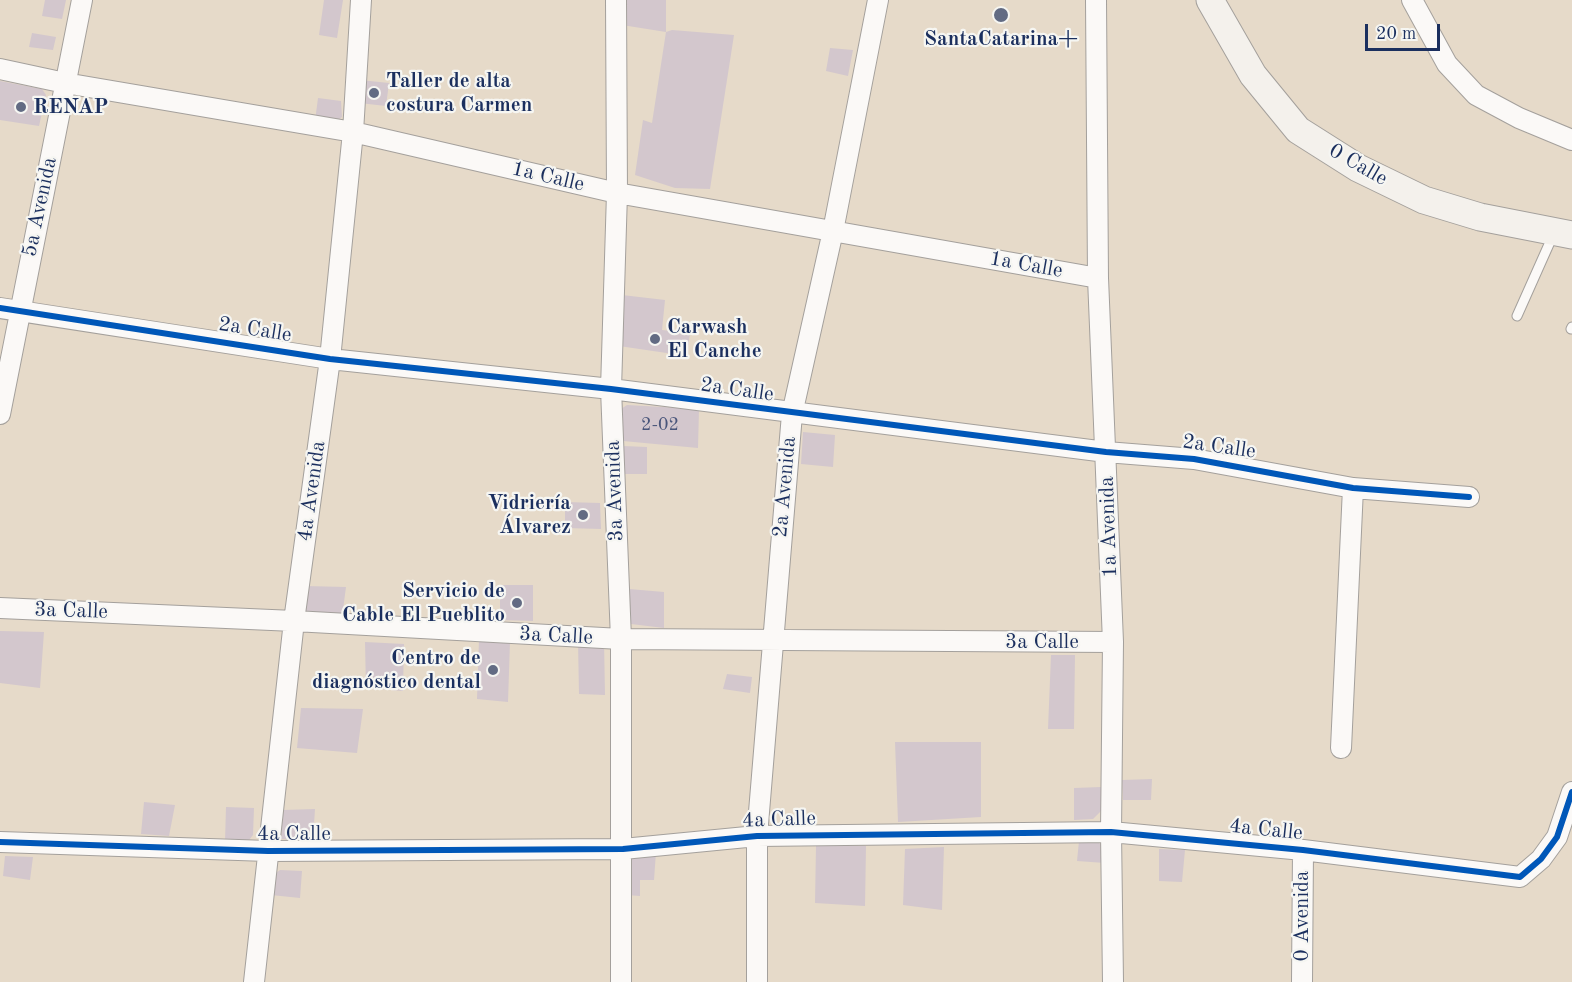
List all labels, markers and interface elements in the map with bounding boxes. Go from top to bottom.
marker: SantaCatarina+ [992,6,1010,24]
scale bar [1368,12,1443,50]
text: 20 m [1376,25,1416,43]
place label: SantaCatarina+ [924,26,1078,52]
place label: Taller de alta costura Carmen [386,68,532,118]
marker: Taller de alta costura Carmen [367,86,381,100]
place label: RENAP [33,94,108,120]
marker: RENAP [14,100,28,114]
street label: 0 Calle [1324,138,1392,192]
street label: 5a Avenida [17,155,63,259]
street label: 1a Calle [509,156,587,198]
street label: 1a Calle [987,246,1065,284]
street label: 2a Calle [217,312,293,348]
place label: Carwash El Canche [667,314,762,364]
marker: Carwash El Canche [648,332,662,346]
street label: 2a Calle [699,372,775,408]
house number: 2-02 [641,414,679,436]
street label: 2a Calle [1181,429,1257,465]
street label: 2a Avenida [768,435,802,539]
street label: 4a Avenida [292,439,332,543]
street label: 3a Avenida [601,440,629,542]
street label: 1a Avenida [1095,476,1123,578]
place label: Vidriería Álvarez [487,490,571,540]
marker: Vidriería Álvarez [576,508,590,522]
place label: Servicio de Cable El Pueblito [342,578,505,628]
marker: Servicio de Cable El Pueblito [510,596,524,610]
street label: 3a Calle [34,597,108,625]
street label: 3a Calle [518,621,594,651]
street label: 3a Calle [1005,629,1079,655]
place label: Centro de diagnóstico dental [312,645,481,695]
marker: Centro de diagnóstico dental [486,663,500,677]
street label: 4a Calle [742,806,816,834]
street label: 4a Calle [1228,814,1304,846]
street label: 4a Calle [257,821,331,847]
street label: 0 Avenida [1289,871,1315,961]

